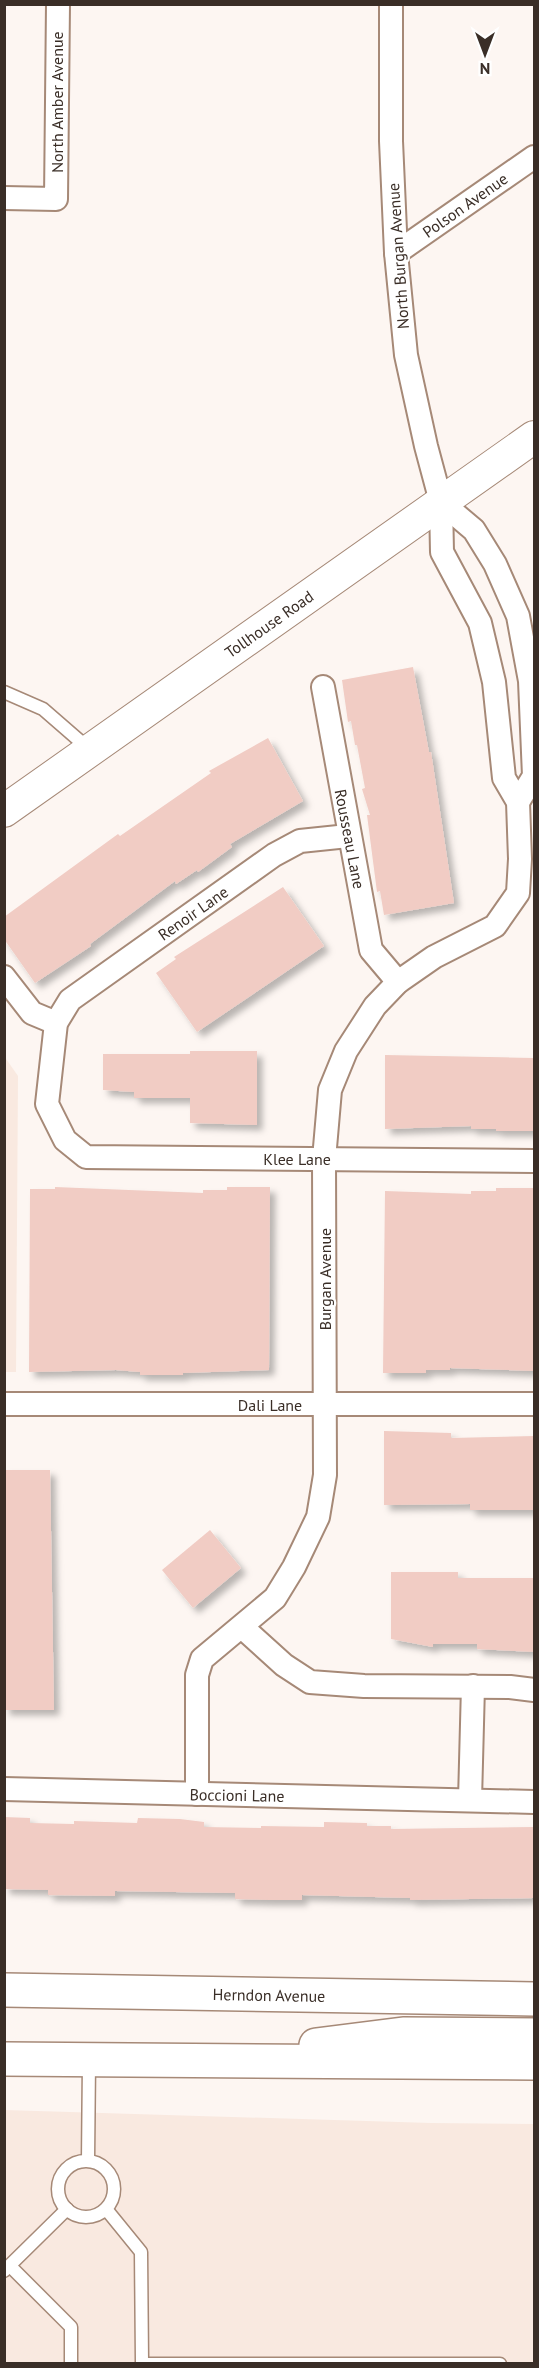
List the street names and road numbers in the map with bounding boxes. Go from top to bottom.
street label: North Amber Avenue [47,31,67,173]
street label: Polson Avenue [419,168,511,242]
street label: North Burgan Avenue [383,182,413,330]
street label: Tollhouse Road [221,586,317,662]
street label: Rousseau Lane [331,787,369,891]
street label: Renoir Lane [154,882,232,944]
street label: Klee Lane [263,1149,331,1169]
street label: Burgan Avenue [315,1228,335,1330]
street label: Dali Lane [238,1395,302,1415]
street label: Boccioni Lane [189,1784,285,1806]
street label: Herndon Avenue [212,1984,326,2006]

